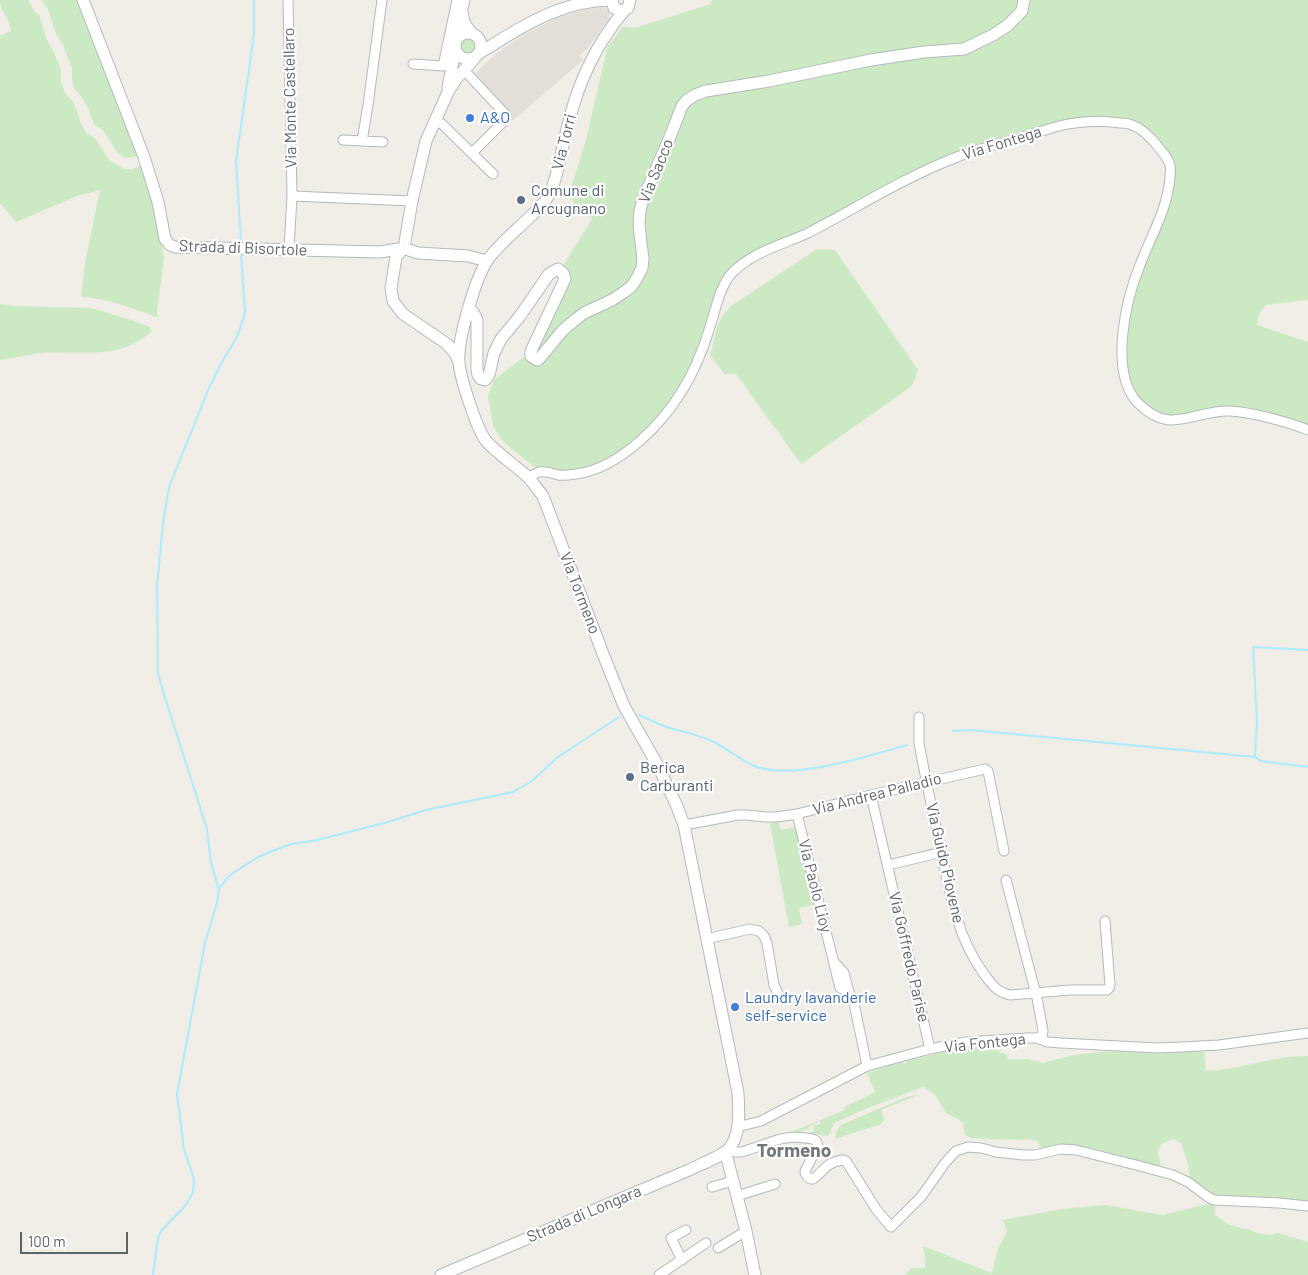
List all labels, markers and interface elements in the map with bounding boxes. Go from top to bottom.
street label: Via Monte Castellaro [279,28,301,168]
place label: A&O [480,108,510,128]
marker: A&O [464,112,476,124]
street label: Via Torri [548,112,580,172]
street label: Via Fontega [960,122,1044,164]
street label: Via Sacco [634,136,678,206]
place label: Comune di Arcugnano [531,181,606,219]
marker: Comune di Arcugnano [515,194,527,206]
street label: Strada di Bisortole [179,236,307,260]
street label: Via Tormeno [556,549,604,637]
place label: Berica Carburanti [640,758,713,796]
street label: Via Andrea Palladio [811,769,943,819]
marker: Berica Carburanti [624,771,636,783]
street label: Via Guido Piovene [922,801,968,925]
street label: Via Paolo Lioy [794,837,836,935]
street label: Via Goffredo Parise [885,890,933,1024]
place label: Laundry lavanderie self-service [745,988,877,1026]
marker: Laundry lavanderie self-service [729,1001,741,1013]
street label: Via Fontega [943,1029,1027,1057]
district label: Tormeno [757,1140,831,1162]
street label: Strada di Longara [524,1181,644,1247]
scale bar [22,1222,130,1254]
text: 100 m [28,1232,66,1250]

